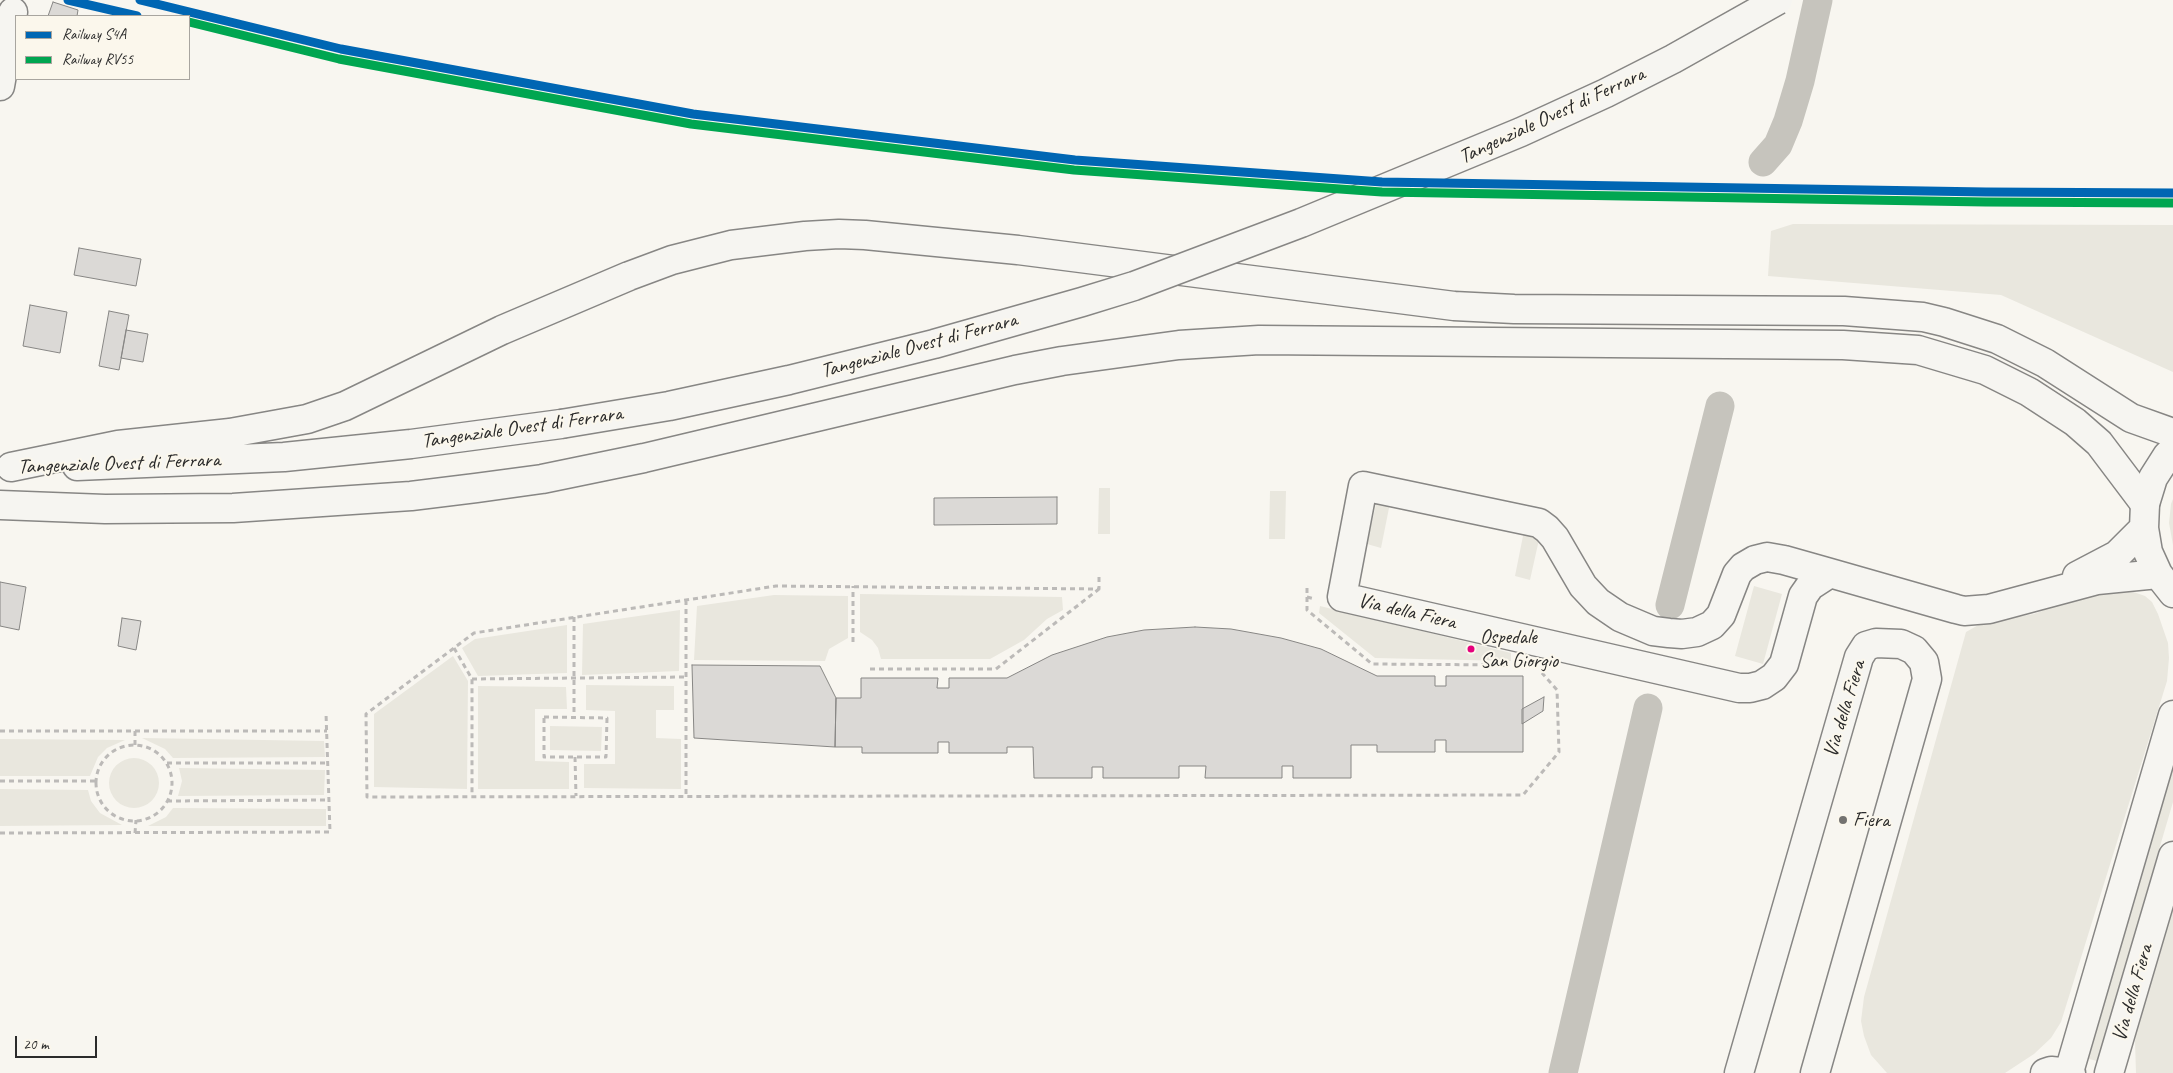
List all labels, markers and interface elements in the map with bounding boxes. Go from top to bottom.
legend [15,15,190,80]
text: Railway S4A [62,25,126,44]
text: Railway RV55 [62,50,133,69]
street label: Tangenziale Ovest di Ferrara [1455,62,1649,170]
street label: Tangenziale Ovest di Ferrara [818,308,1020,384]
street label: Tangenziale Ovest di Ferrara [420,401,624,455]
street label: Tangenziale Ovest di Ferrara [17,448,221,480]
street label: Via della Fiera [1355,588,1459,636]
place label: Ospedale San Giorgio [1480,626,1558,673]
marker: Ospedale San Giorgio [1466,644,1476,654]
street label: Via della Fiera [1818,657,1872,761]
place label: Fiera [1853,807,1890,833]
marker: Fiera [1837,814,1849,826]
street label: Via della Fiera [2107,941,2159,1045]
scale bar [18,1026,100,1058]
text: 20 m [23,1035,49,1054]

